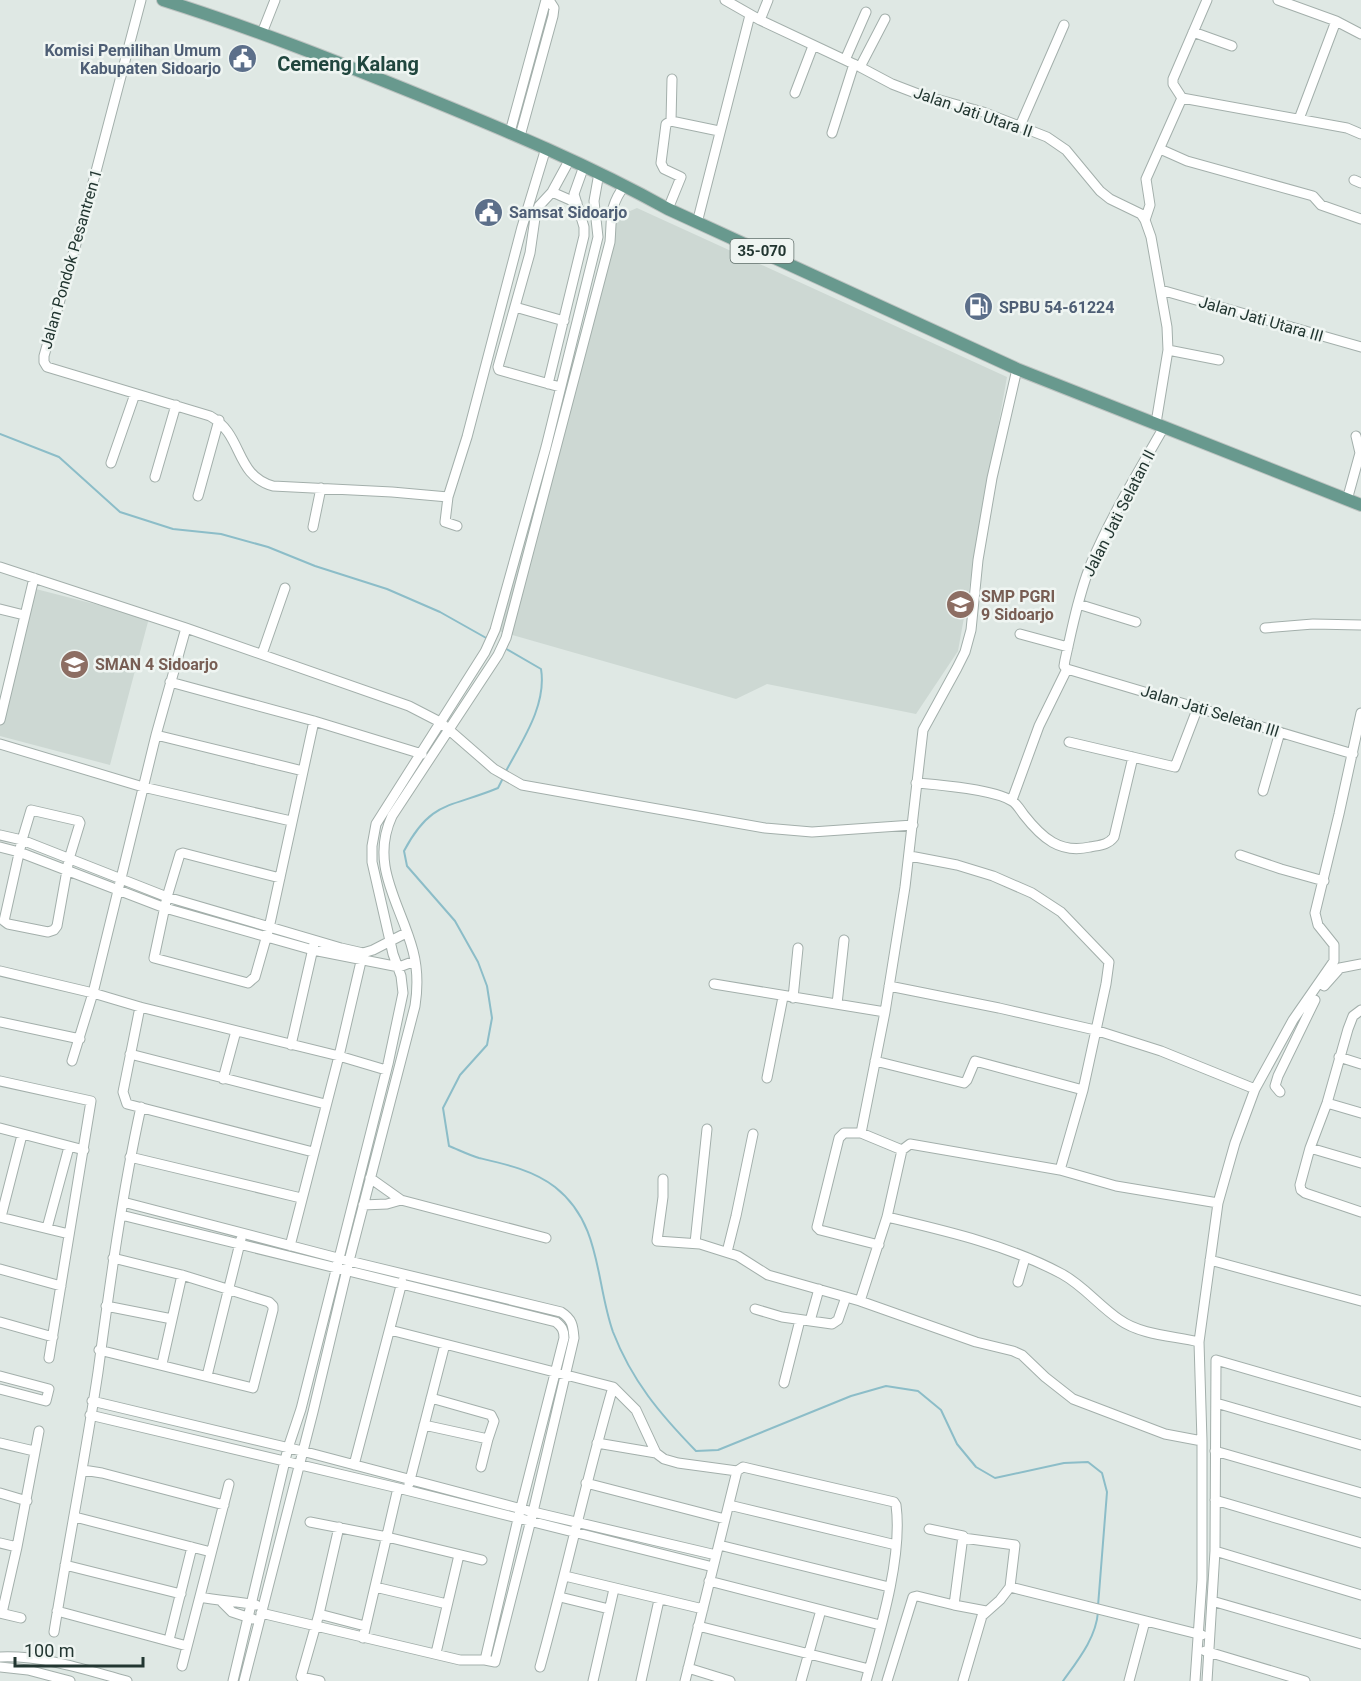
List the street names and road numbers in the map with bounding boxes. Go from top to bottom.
street label: Jalan Jati Utara II [911,83,1035,141]
street label: Jalan Pondok Pesantren 1 [36,167,106,351]
road number: 35-070 [730,239,794,263]
street label: Jalan Jati Utara III [1197,292,1325,346]
street label: Jalan Jati Selatan II [1079,447,1159,579]
street label: Jalan Jati Seletan III [1139,681,1281,741]

